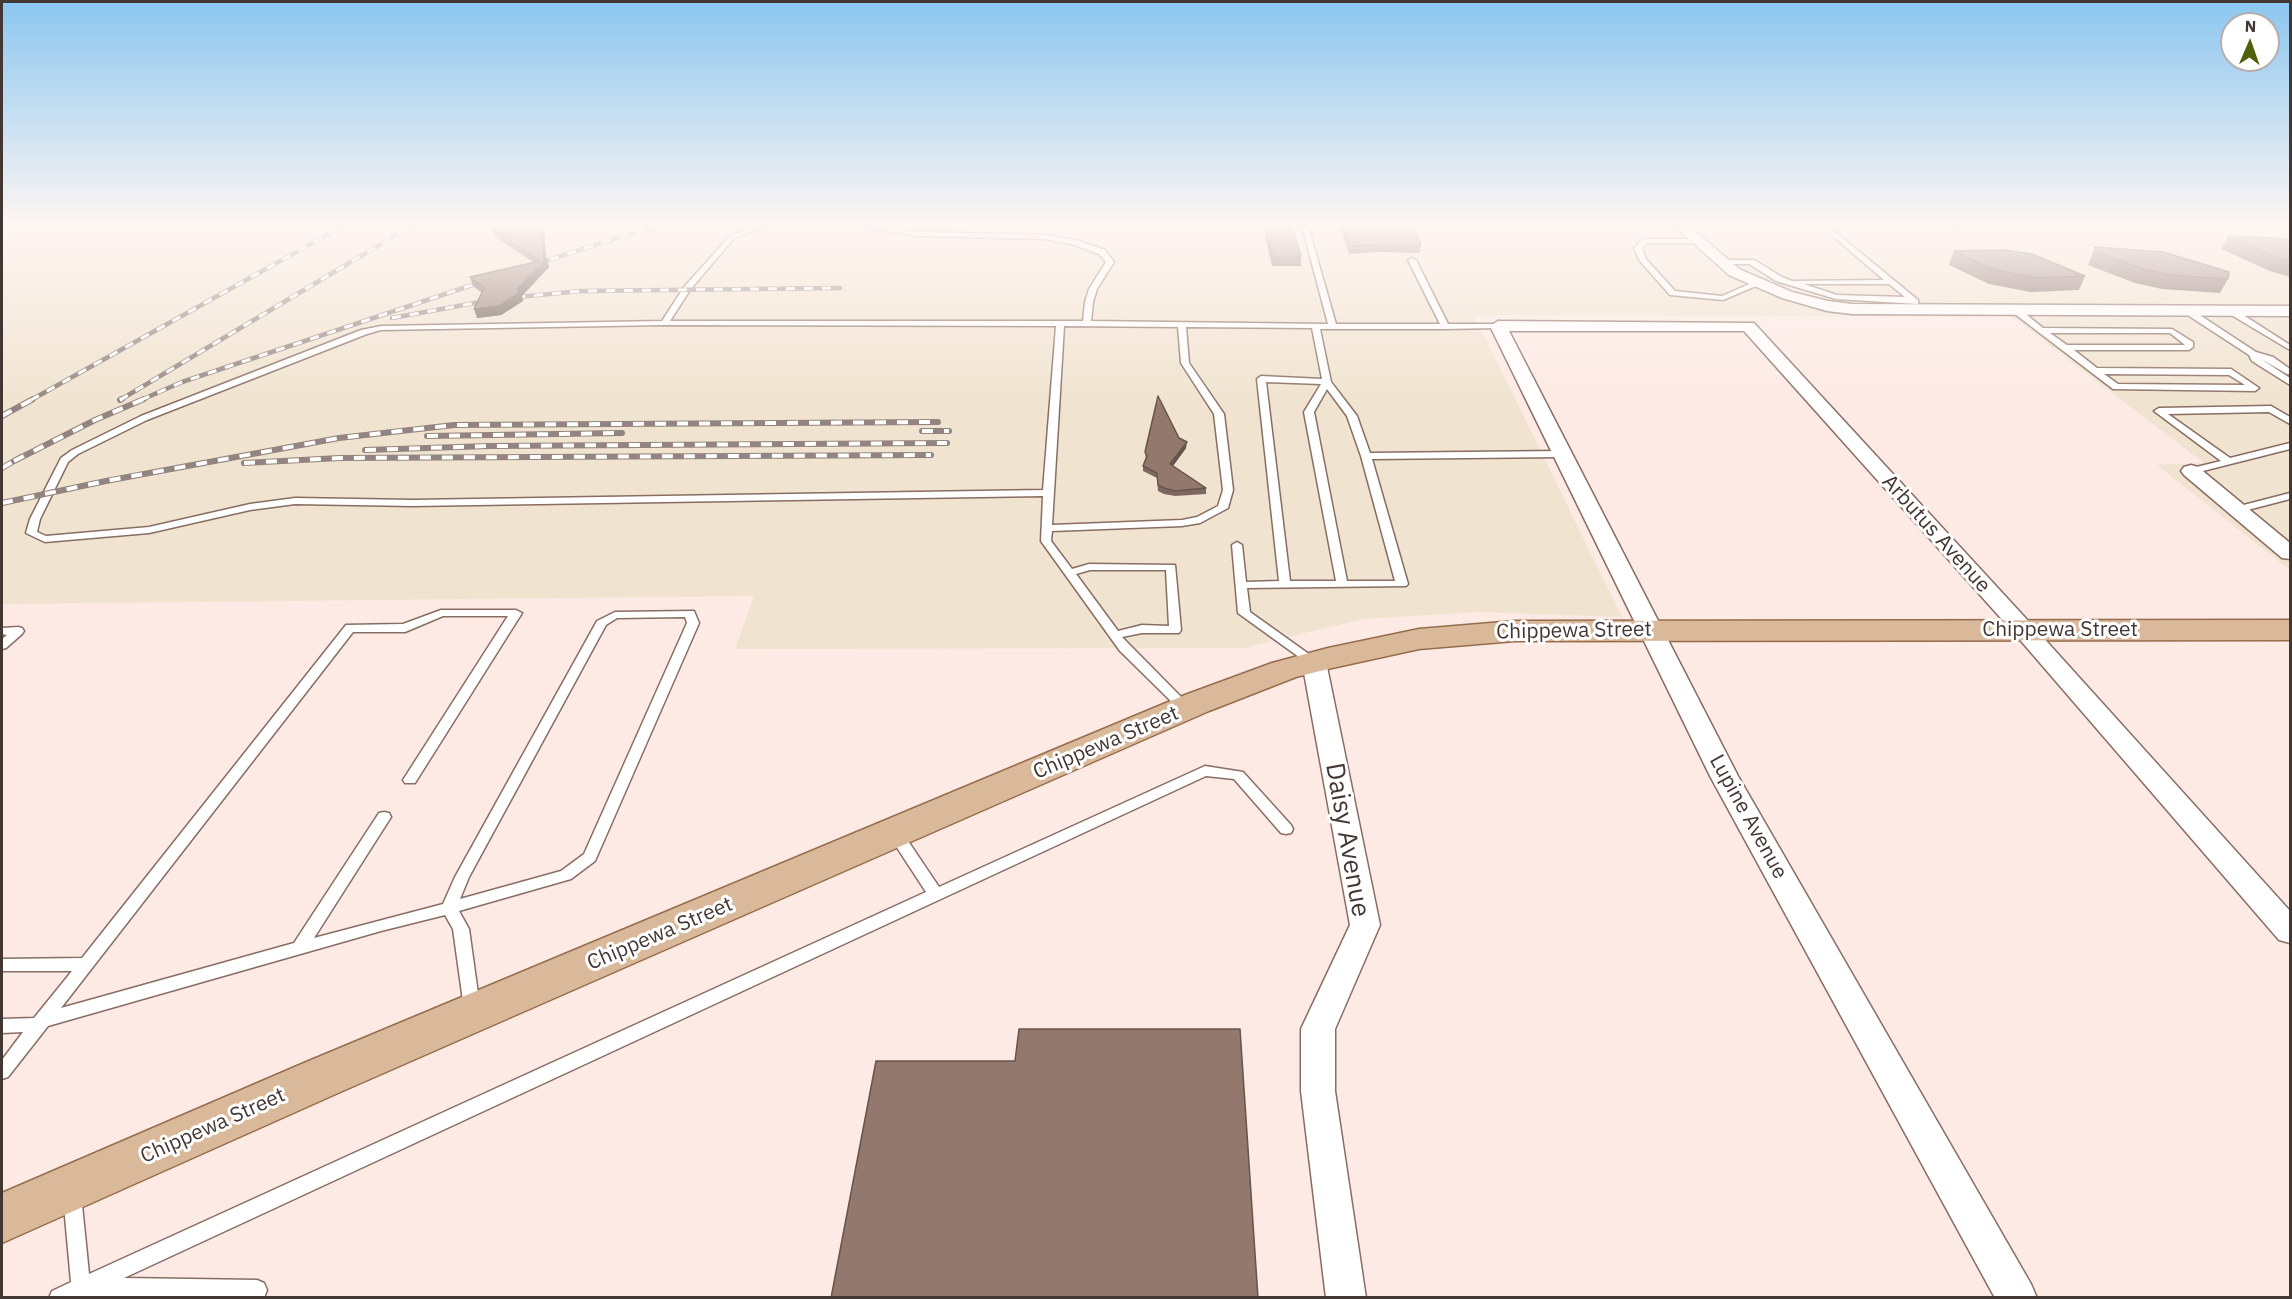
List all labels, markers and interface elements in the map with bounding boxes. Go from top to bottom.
north arrow [2220,12,2280,72]
text: N [2244,16,2257,36]
street label: Arbutus Avenue [1876,470,1996,598]
street label: Chippewa Street [1496,617,1652,645]
street label: Chippewa Street [1982,617,2138,643]
street label: Chippewa Street [1029,701,1183,785]
street label: Lupine Avenue [1703,750,1793,884]
street label: Daisy Avenue [1318,761,1376,919]
street label: Chippewa Street [583,892,737,976]
street label: Chippewa Street [137,1083,289,1169]

